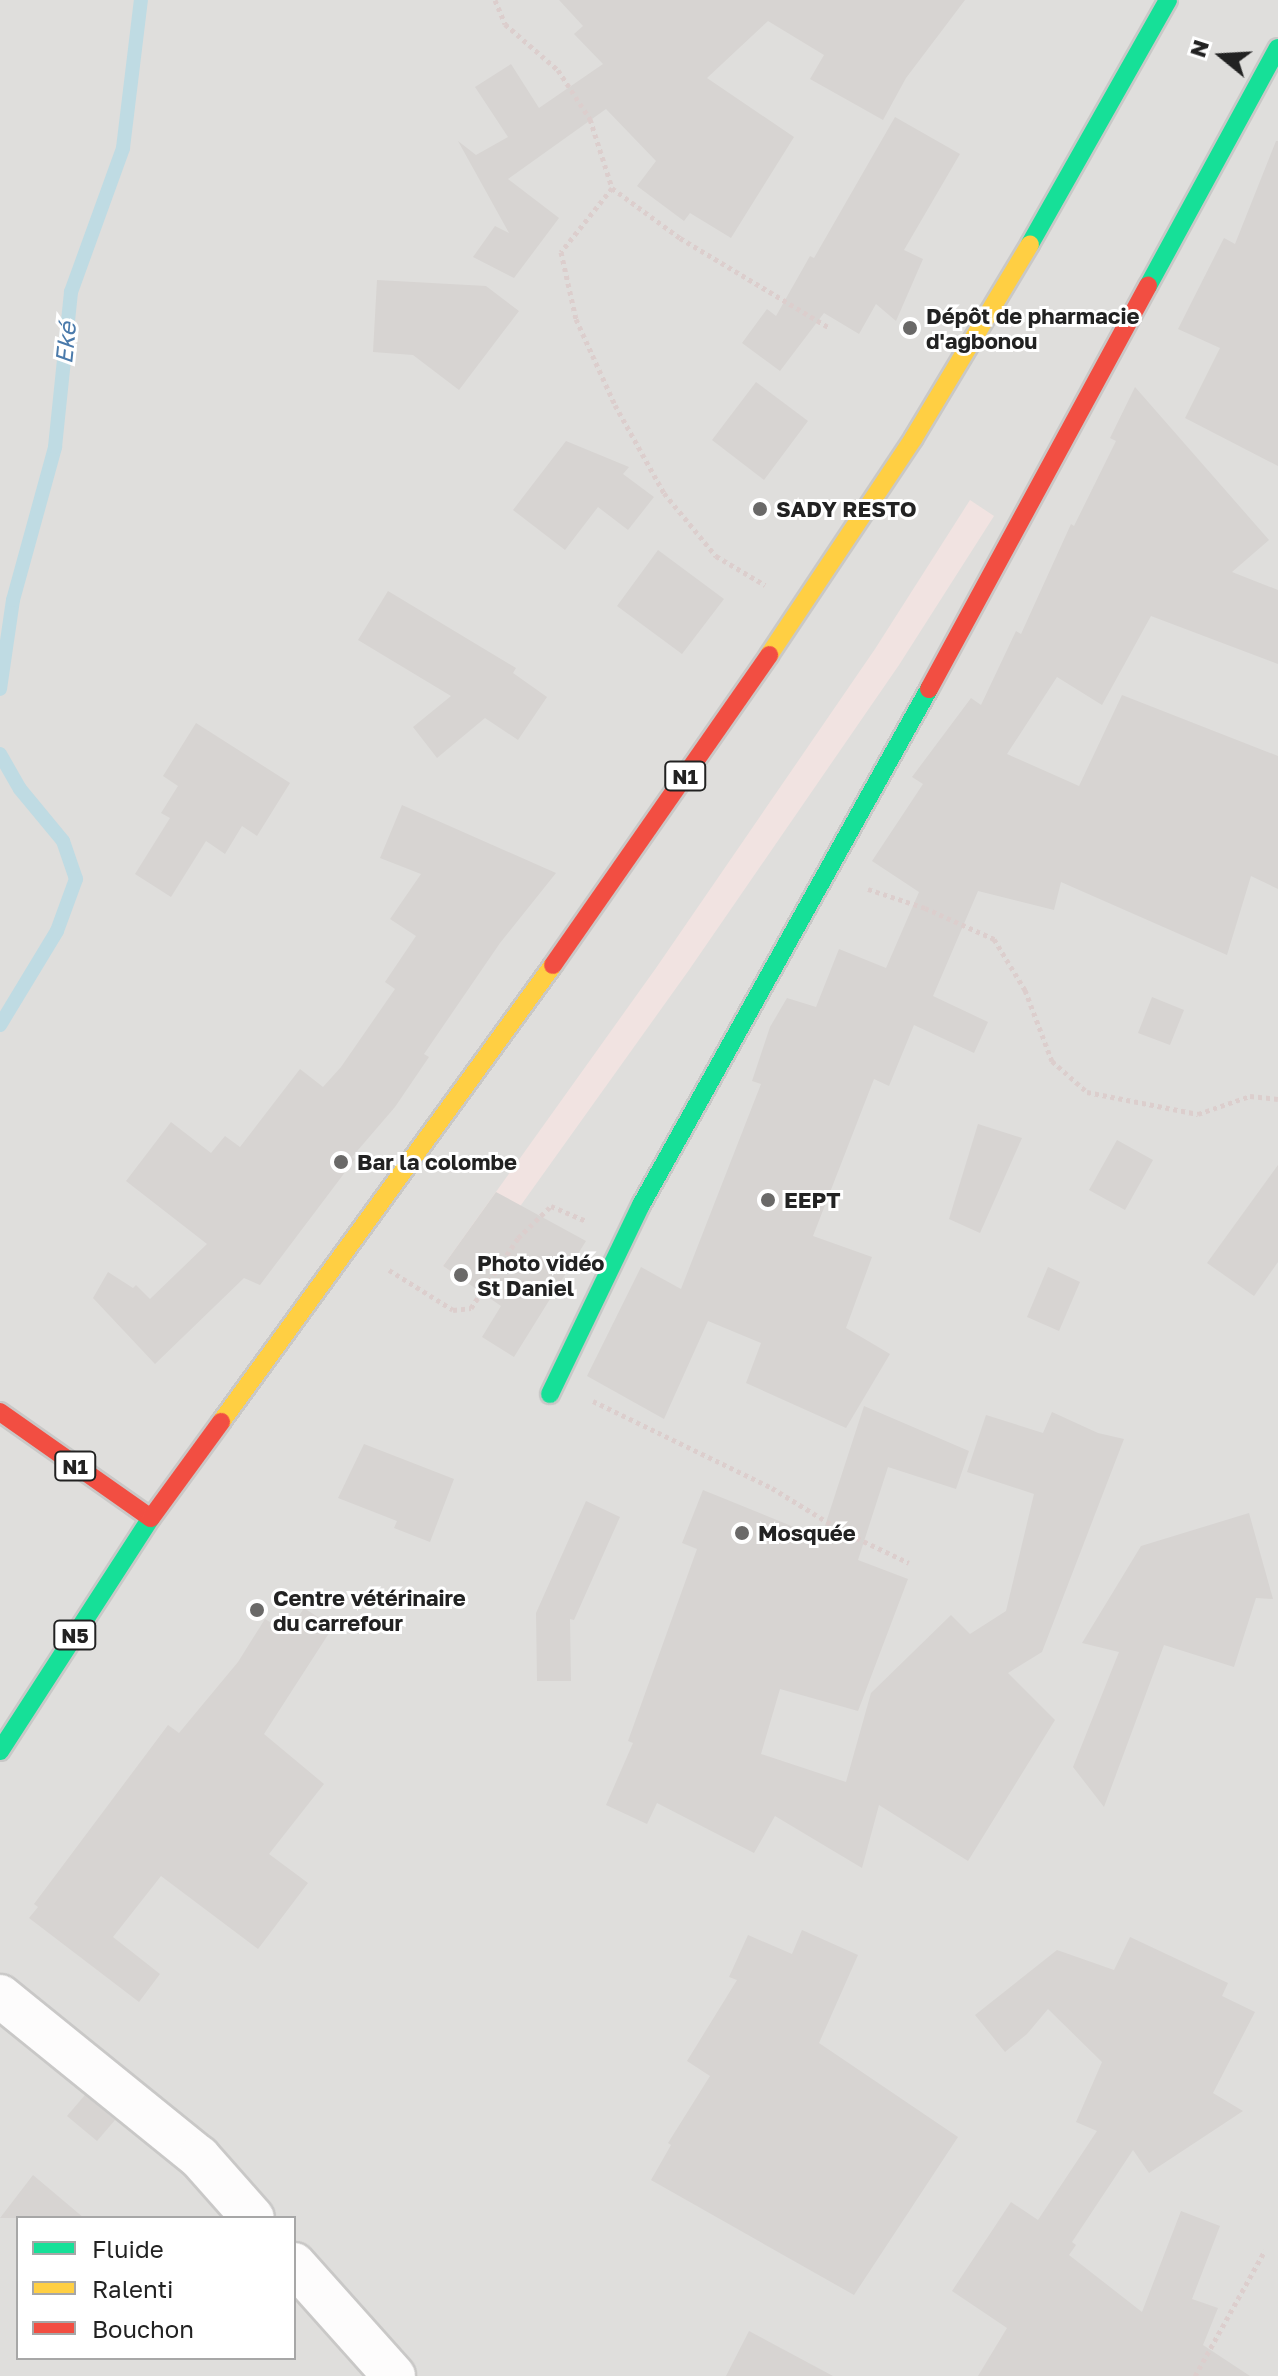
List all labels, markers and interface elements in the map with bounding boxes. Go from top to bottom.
north arrow [1182,16,1262,96]
text: N [1183,36,1214,61]
place label: Dépôt de pharmacie d'agbonou [926,302,1139,354]
marker: Dépôt de pharmacie d'agbonou [901,319,919,337]
water label: Eké [49,321,81,365]
place label: SADY RESTO [776,496,917,522]
marker: SADY RESTO [751,500,769,518]
road number: N1 [663,760,707,792]
place label: Bar la colombe [357,1149,517,1175]
marker: Bar la colombe [332,1153,350,1171]
place label: EEPT [784,1187,841,1213]
marker: EEPT [759,1191,777,1209]
place label: Photo vidéo St Daniel [477,1249,605,1300]
marker: Photo vidéo St Daniel [452,1266,470,1284]
road number: N1 [53,1450,97,1482]
place label: Mosquée [758,1520,856,1546]
marker: Mosquée [733,1524,751,1542]
place label: Centre vétérinaire du carrefour [273,1584,466,1636]
marker: Centre vétérinaire du carrefour [248,1601,266,1619]
road number: N5 [53,1619,97,1651]
legend [16,2216,296,2360]
text: Fluide [92,2234,164,2263]
text: Ralenti [92,2274,174,2303]
text: Bouchon [92,2314,194,2343]

